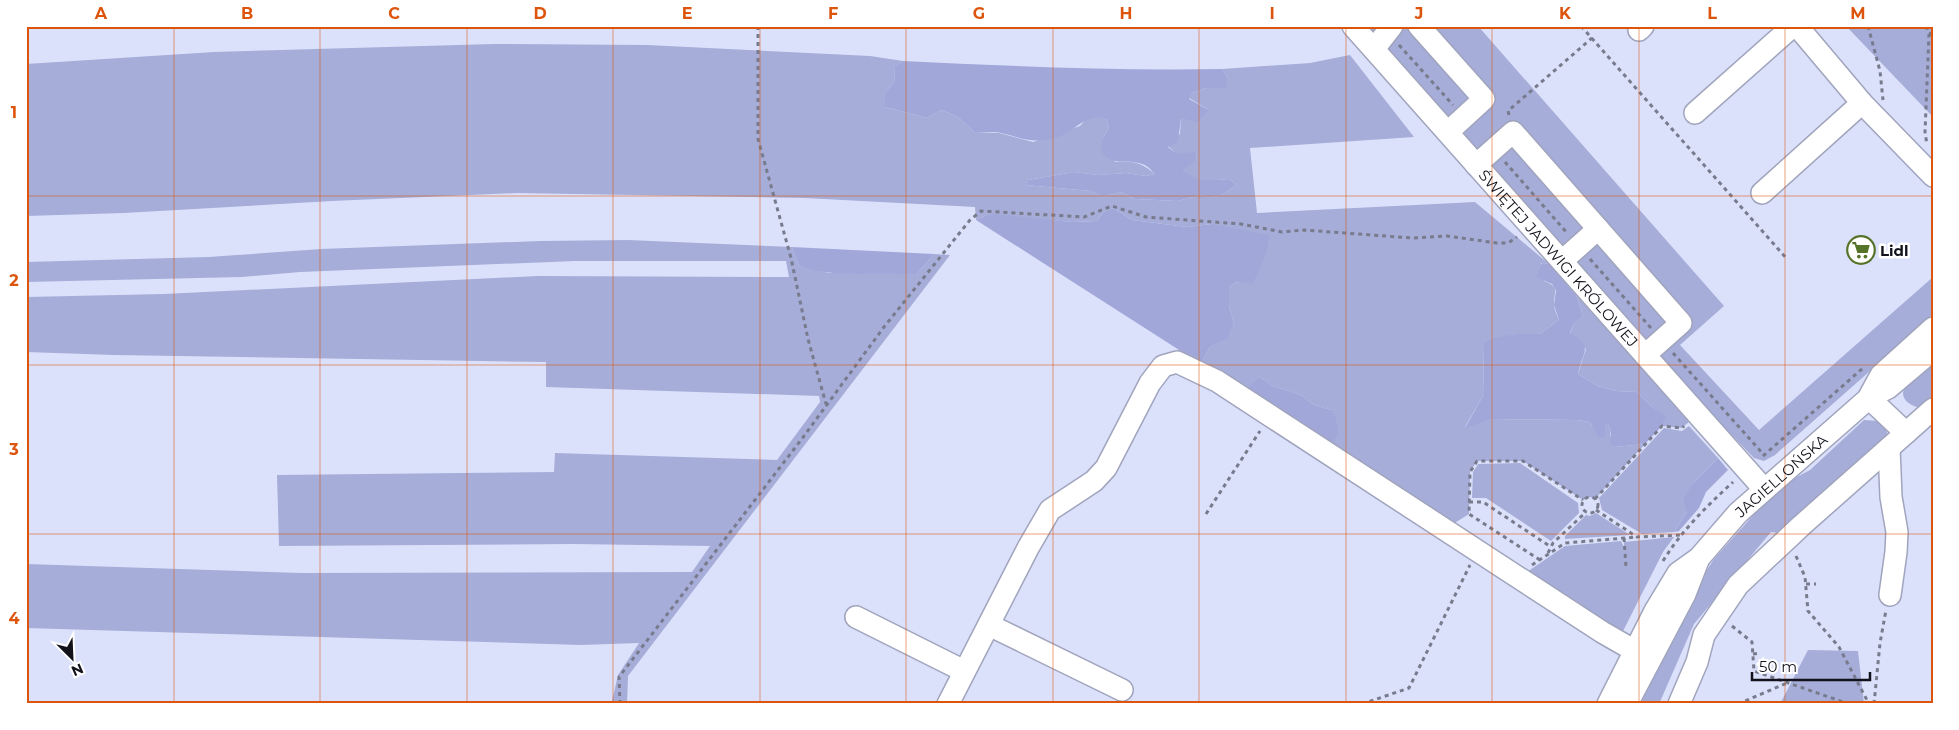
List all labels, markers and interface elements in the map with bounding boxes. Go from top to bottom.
text: A [94,4,108,23]
text: B [241,4,253,23]
text: C [388,4,400,23]
text: D [533,4,547,23]
text: E [682,4,692,23]
text: F [828,4,838,23]
text: G [973,4,985,23]
text: H [1120,4,1132,23]
text: I [1269,4,1275,23]
text: J [1414,4,1423,23]
text: K [1559,4,1572,23]
text: L [1707,4,1717,23]
text: M [1850,4,1866,23]
text: 1 [11,103,17,122]
street label: ŚWIĘTEJ JADWIGI KRÓLOWEJ [1475,165,1642,350]
supermarket icon: Lidl [1846,235,1876,265]
place label: Lidl [1880,241,1908,260]
text: 2 [9,271,19,290]
street label: JAGIELLOŃSKA [1730,430,1831,522]
text: 3 [8,440,19,459]
text: 4 [8,609,20,628]
north arrow [48,632,98,682]
scale bar [1752,650,1869,682]
text: 50 m [1759,657,1797,676]
text: N [68,659,86,680]

